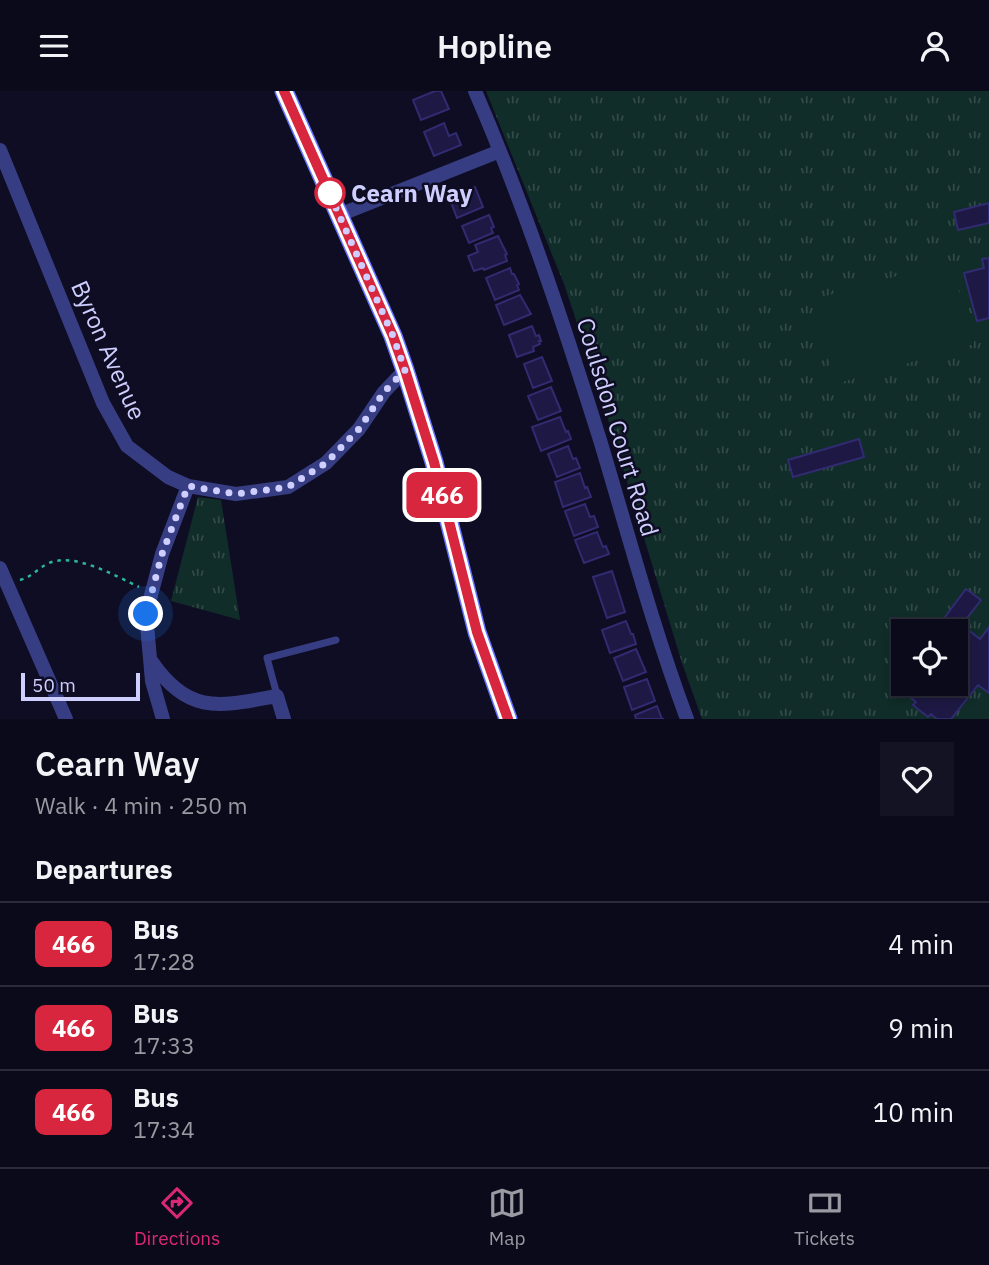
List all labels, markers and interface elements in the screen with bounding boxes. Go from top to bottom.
text: Hopline [437,25,552,67]
icon: menu [35,27,73,65]
icon: person [916,27,954,65]
place label: Cearn Way [351,177,473,209]
marker: Cearn Way [315,178,345,208]
street label: Byron Avenue [64,275,154,425]
street label: Coulsdon Court Road [570,314,666,540]
line badge: 466 [402,472,482,518]
text: 466 [420,479,464,511]
your location [128,596,163,631]
map controls [891,619,968,696]
button: locate [891,619,968,696]
scale bar [21,670,140,702]
text: 50 m [32,673,76,697]
text: Cearn Way [35,742,199,785]
button: heart [880,742,954,816]
text: Walk · 4 min · 250 m [35,790,248,820]
text: Departures [35,852,173,886]
text: Bus [133,912,179,946]
text: 4 min [888,927,954,961]
text: 466 [52,928,95,960]
text: 17:28 [133,946,195,976]
text: Bus [133,996,179,1030]
text: 9 min [888,1011,954,1045]
text: 466 [52,1012,95,1044]
text: 17:33 [133,1030,195,1060]
text: Bus [133,1080,179,1114]
text: 10 min [873,1095,954,1129]
text: 466 [52,1096,95,1128]
text: 17:34 [133,1114,195,1144]
tab: Directions [134,1184,220,1250]
tab: Map [488,1184,526,1250]
tab: Tickets [794,1184,855,1250]

